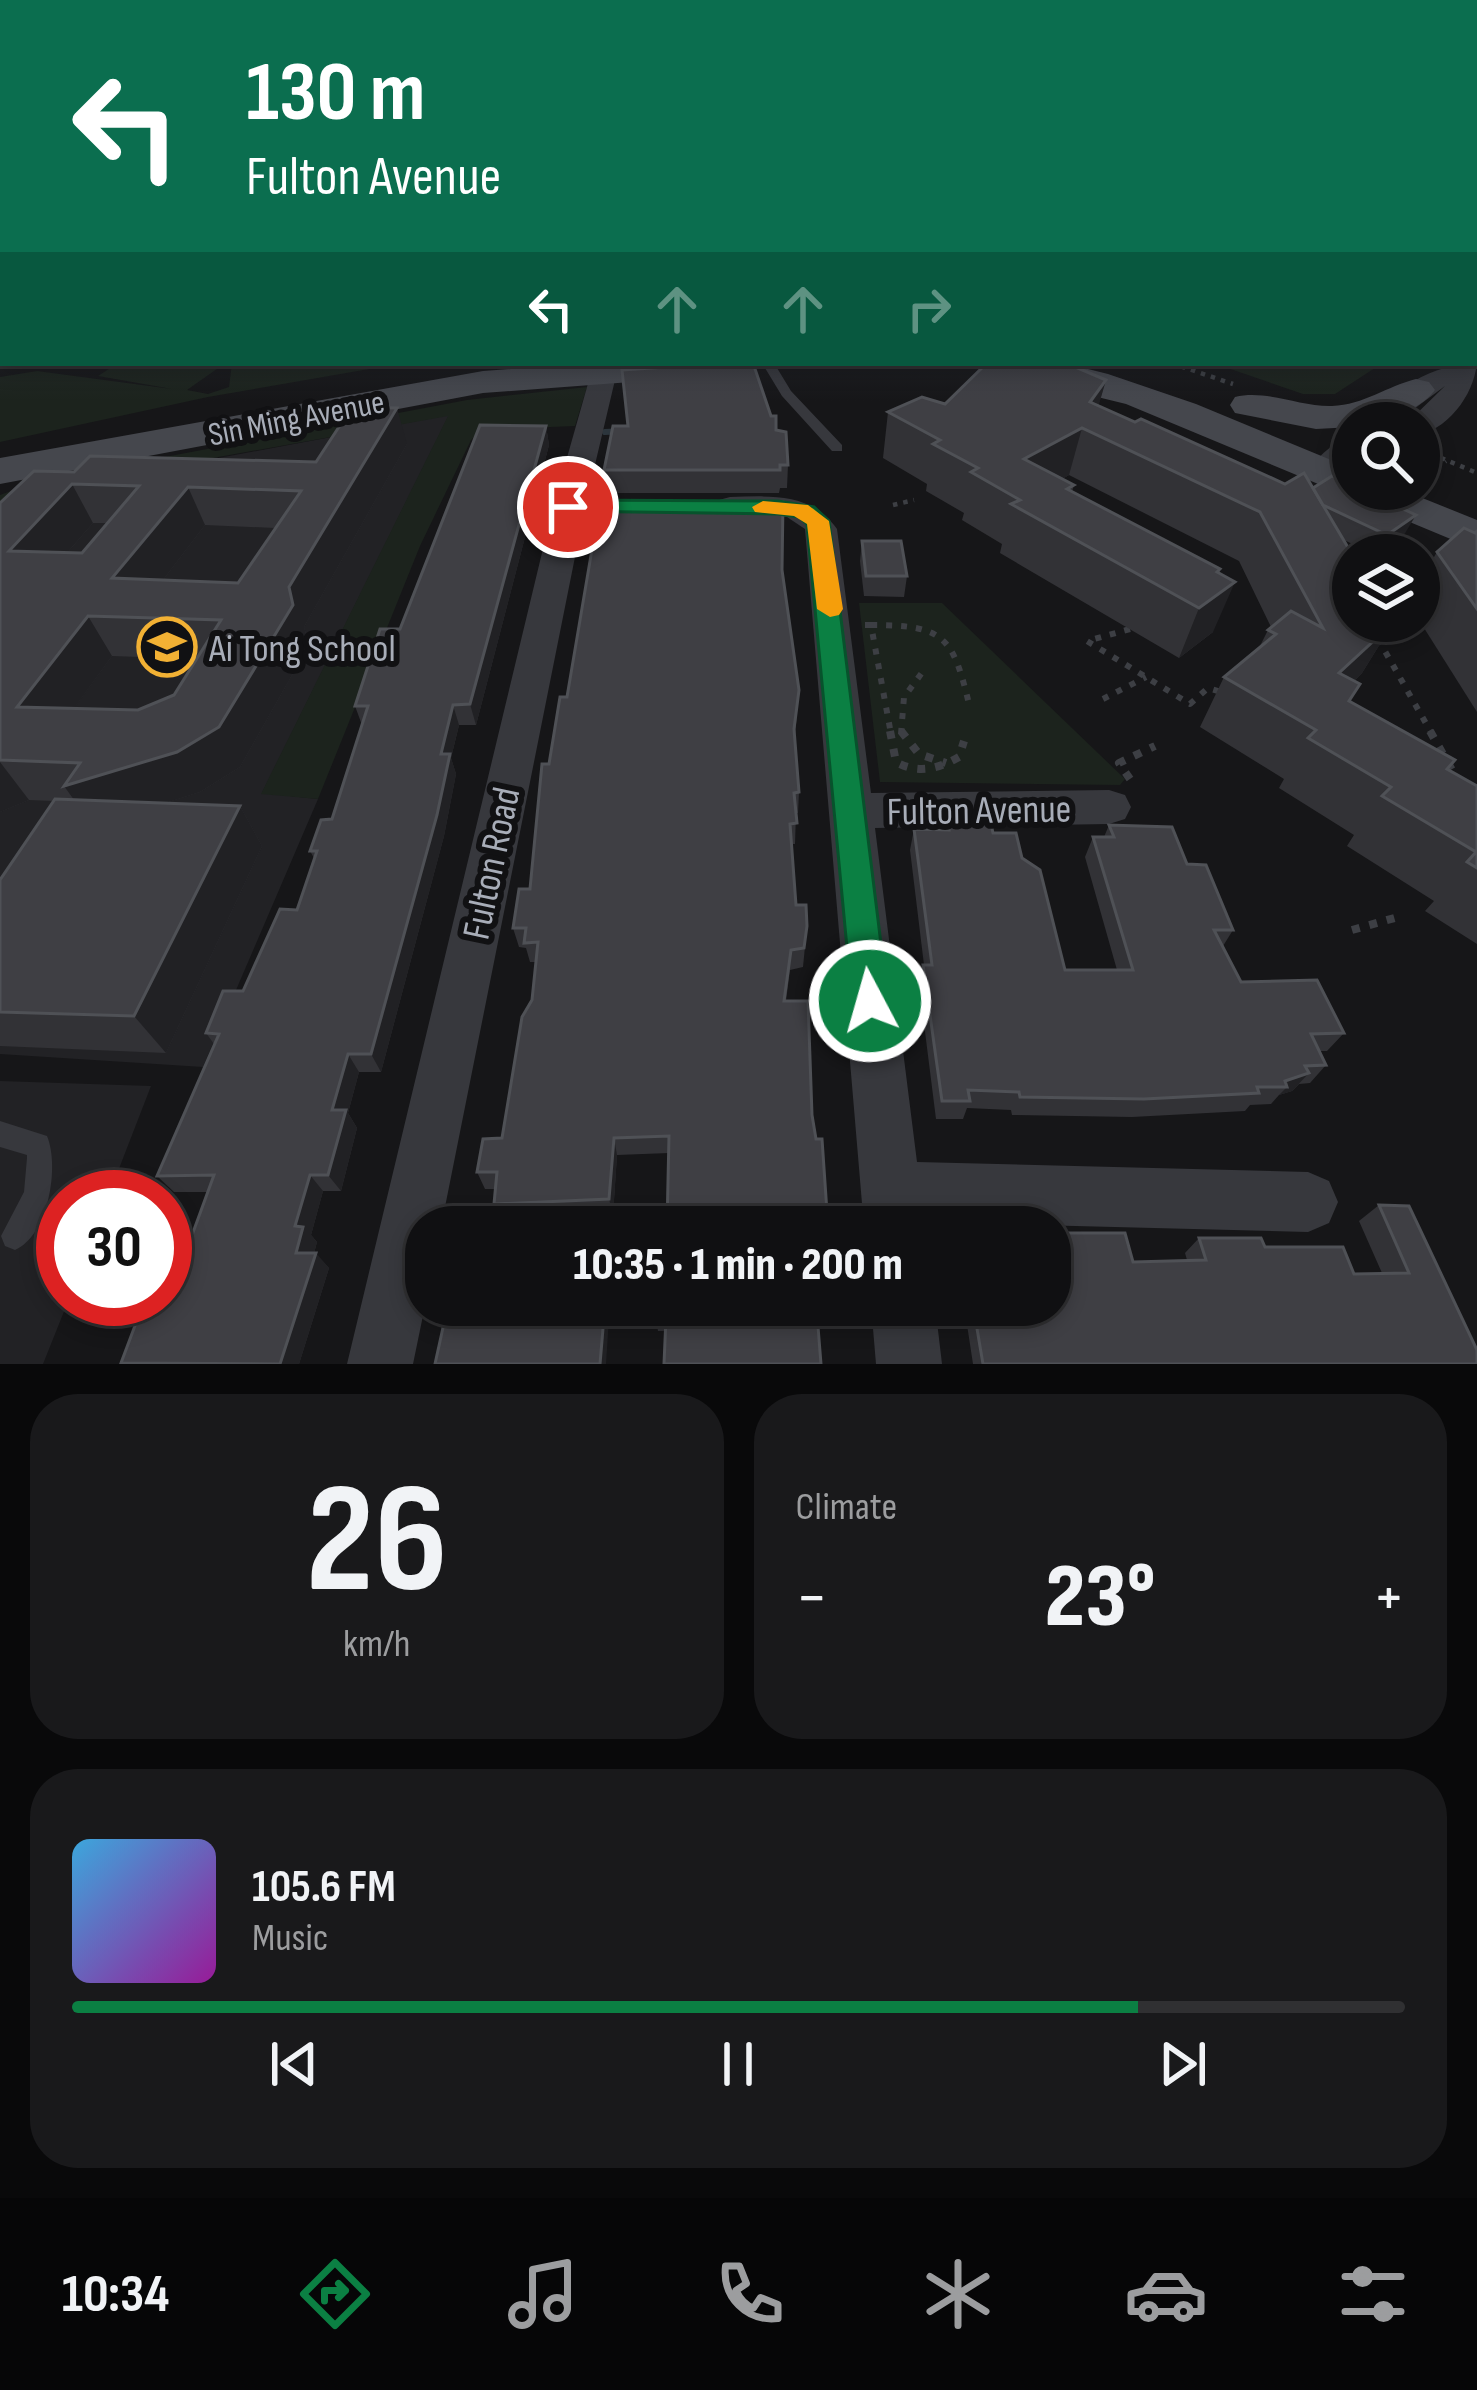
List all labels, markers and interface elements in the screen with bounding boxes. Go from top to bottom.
text: 130 m [246,43,425,144]
icon: left [48,48,204,204]
text: Fulton Avenue [246,145,501,210]
icon: left [518,276,584,342]
icon: ahead [644,276,710,342]
icon: ahead [770,276,836,342]
icon: right [896,276,962,342]
street label: Sin Ming Avenue [205,382,388,456]
map controls [1332,402,1440,642]
button: search [1332,402,1440,510]
pin [517,456,619,558]
icon: arrive [535,474,601,540]
button: layers [1332,534,1440,642]
school or university icon: Ai Tong School [136,616,198,678]
place label: Ai Tong School [208,626,396,673]
street label: Fulton Road [453,783,531,944]
street label: Fulton Avenue [886,786,1072,837]
position arrow [807,938,933,1064]
speed limit sign: 30 [36,1170,192,1326]
text: 10:35 · 1 min · 200 m [573,1238,903,1293]
text: 26 [306,1449,448,1636]
text: Climate [796,1484,897,1531]
text: 23° [1045,1544,1156,1652]
text: − [796,1559,828,1638]
text: + [1373,1559,1405,1638]
text: km/h [343,1621,410,1668]
text: 105.6 FM [252,1860,396,1915]
text: Music [252,1915,328,1962]
icon: previous [261,2031,327,2097]
icon: pause [705,2031,771,2097]
icon: next [1150,2031,1216,2097]
icon: directions [293,2252,377,2336]
icon: music [501,2252,585,2336]
icon: phone [708,2252,792,2336]
icon: climate [916,2252,1000,2336]
icon: car [1124,2252,1208,2336]
icon: filters [1331,2252,1415,2336]
text: 10:34 [62,2262,169,2327]

